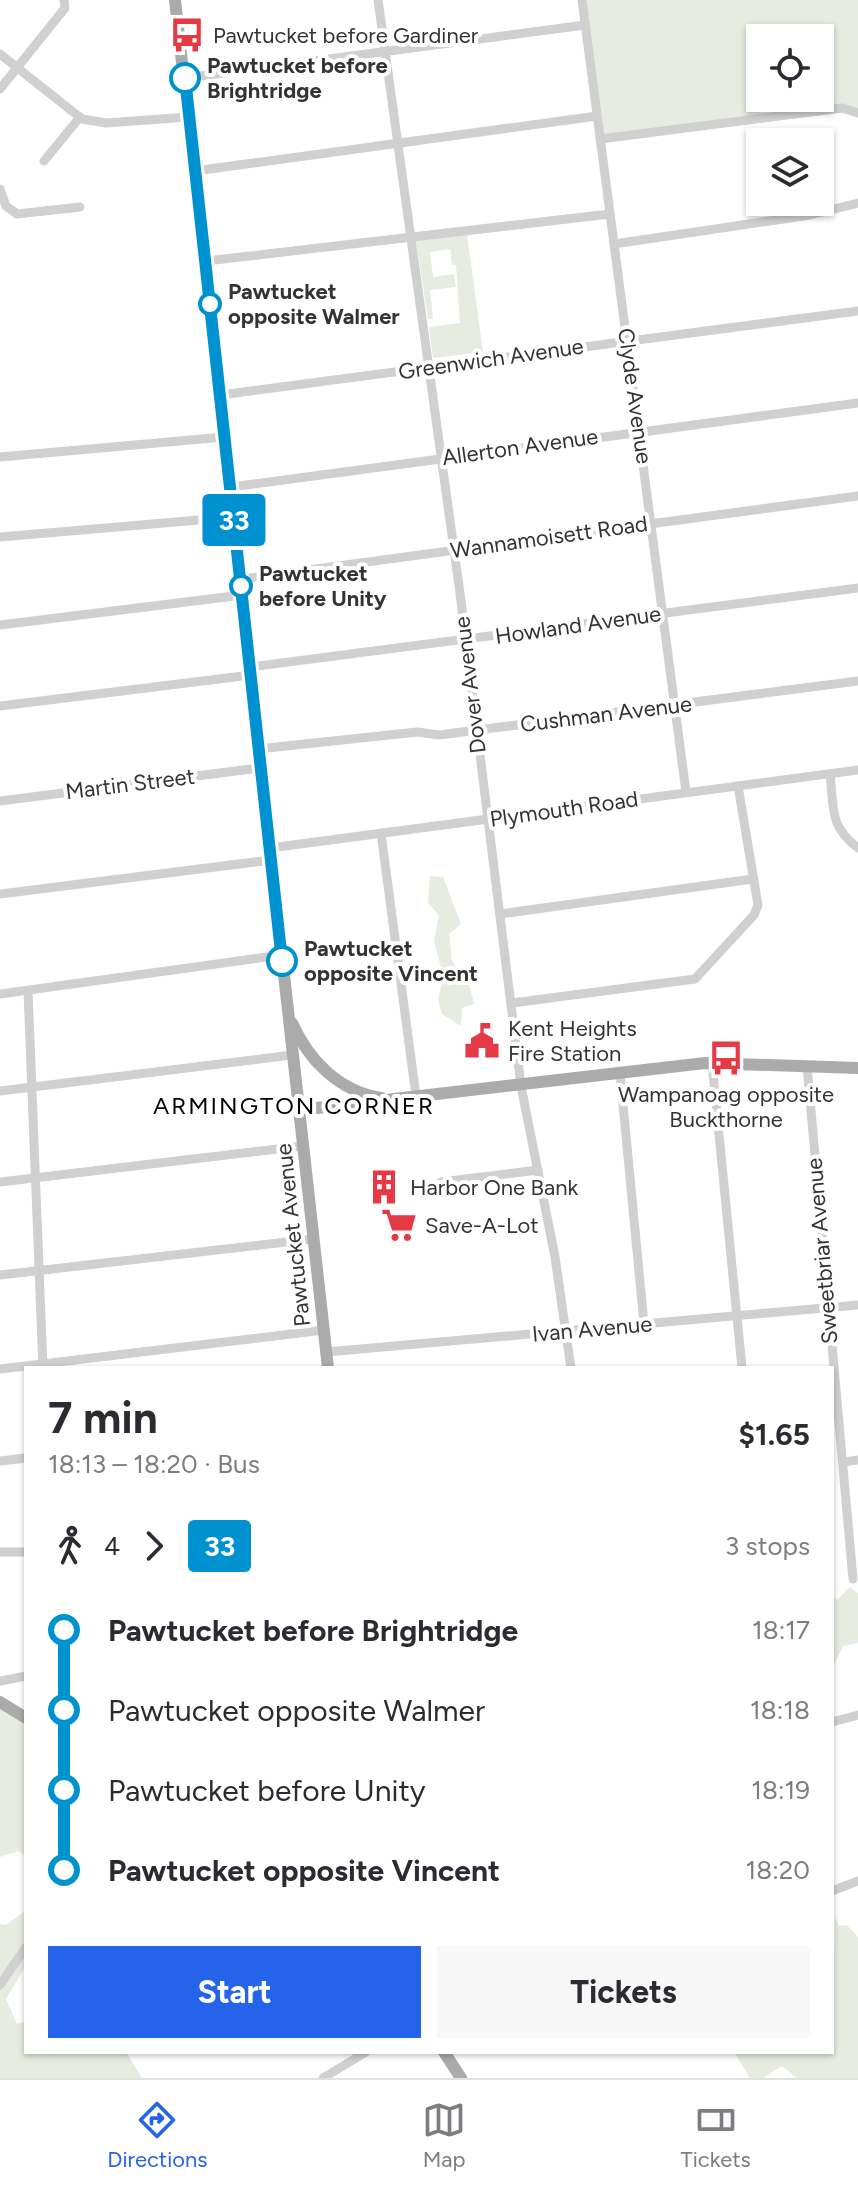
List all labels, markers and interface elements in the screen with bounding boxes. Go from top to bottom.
bus stop icon: Pawtucket before Gardiner [168,16,206,54]
place label: Pawtucket before Gardiner [213,22,479,49]
map controls [746,24,834,216]
button: locate [746,24,834,112]
place label: Pawtucket before Brightridge [207,52,388,104]
marker: Pawtucket before Brightridge [170,63,200,93]
button: layers [746,128,834,216]
place label: Pawtucket opposite Walmer [228,278,400,330]
marker: Pawtucket opposite Walmer [199,293,221,315]
street label: Clyde Avenue [612,326,658,466]
street label: Greenwich Avenue [397,333,585,385]
street label: Allerton Avenue [440,423,600,471]
line badge: 33 [198,494,270,546]
text: 33 [218,503,250,537]
street label: Wannamoisett Road [449,510,649,564]
place label: Pawtucket before Unity [259,560,387,612]
marker: Pawtucket before Unity [230,575,252,597]
street label: Howland Avenue [493,600,663,650]
street label: Dover Avenue [448,615,492,755]
street label: Cushman Avenue [519,690,693,738]
street label: Martin Street [64,763,196,805]
street label: Plymouth Road [488,785,640,833]
place label: Pawtucket opposite Vincent [304,935,478,987]
marker: Pawtucket opposite Vincent [267,946,297,976]
place label: Kent Heights Fire Station [508,1015,637,1067]
public building icon: Kent Heights Fire Station [463,1022,501,1060]
bus stop icon: Wampanoag opposite Buckthorne [707,1039,745,1077]
place label: Wampanoag opposite Buckthorne [618,1081,834,1133]
district label: ARMINGTON CORNER [153,1091,435,1120]
street label: Pawtucket Avenue [270,1142,316,1328]
street label: Sweetbriar Avenue [800,1157,844,1345]
building icon: Harbor One Bank [365,1168,403,1206]
place label: Harbor One Bank [410,1174,578,1201]
supermarket icon: Save-A-Lot [380,1206,418,1244]
place label: Save-A-Lot [425,1212,539,1239]
street label: Ivan Avenue [531,1310,653,1348]
text: 7 min [48,1391,158,1444]
text: $1.65 [738,1416,810,1453]
text: 18:13 – 18:20 · Bus [48,1448,260,1480]
icon: walk [48,1524,92,1568]
icon: forward [132,1524,176,1568]
text: 33 [204,1529,235,1563]
text: 4 [104,1530,120,1562]
text: 3 stops [725,1530,810,1562]
text: Pawtucket before Brightridge [108,1612,518,1649]
text: 18:17 [752,1614,810,1646]
text: Pawtucket opposite Walmer [108,1692,485,1729]
text: 18:18 [750,1694,810,1726]
text: Pawtucket before Unity [108,1772,426,1809]
text: 18:19 [751,1774,810,1806]
text: Pawtucket opposite Vincent [108,1852,500,1889]
text: 18:20 [746,1854,810,1886]
button: Start [48,1946,421,2038]
button: Tickets [437,1946,810,2038]
tab: Directions [107,2098,208,2173]
tab: Map [422,2098,466,2173]
tab: Tickets [681,2098,751,2173]

